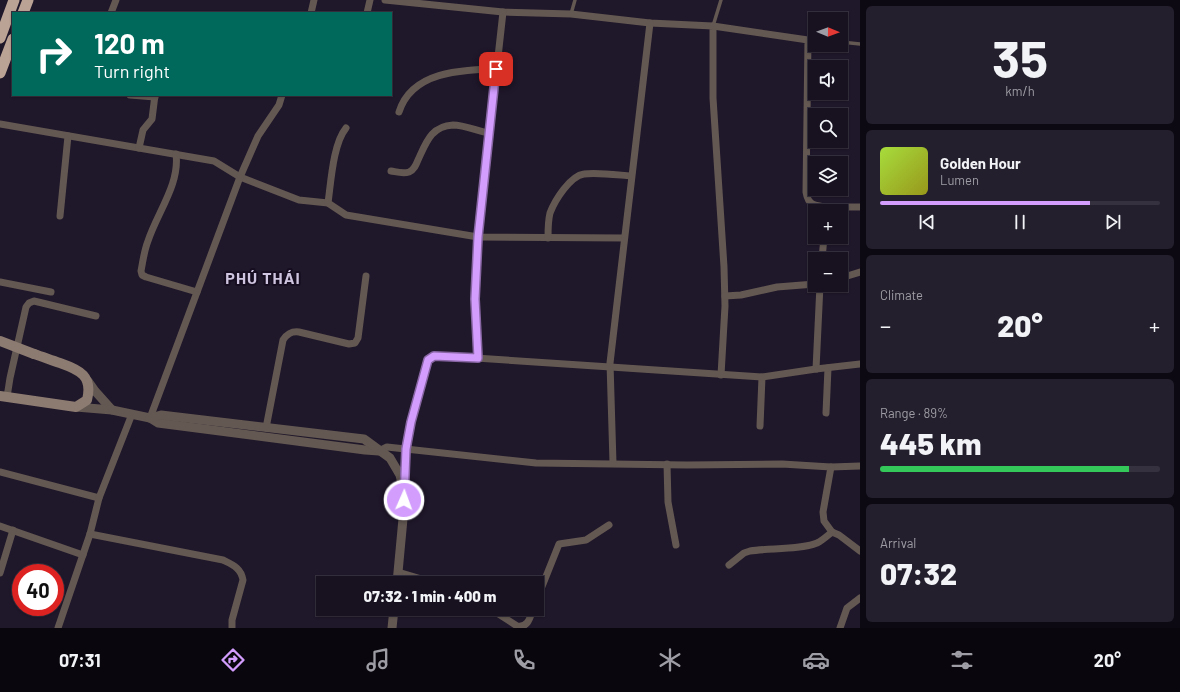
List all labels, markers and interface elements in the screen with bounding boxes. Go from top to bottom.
north arrow [808,12,848,52]
map controls [808,12,848,292]
text: 120 m [94,26,165,60]
text: 35 [992,26,1048,88]
icon: right [28,28,80,80]
pin [479,52,513,86]
icon: arrive [485,58,507,80]
text: Turn right [94,60,170,82]
button: sound [808,60,848,100]
text: km/h [1005,83,1035,99]
button: search [808,108,848,148]
text: Golden Hour [940,154,1021,172]
button: layers [808,156,848,196]
text: Lumen [940,172,979,188]
button: + [808,204,848,244]
icon: previous [916,211,938,233]
icon: pause [1009,211,1031,233]
icon: next [1102,211,1124,233]
button: − [808,252,848,292]
district label: PHÚ THÁI [225,268,301,287]
text: Climate [880,287,923,303]
text: 20° [997,307,1043,343]
text: − [880,312,891,338]
text: + [1149,312,1160,338]
text: Range · 89% [880,405,948,421]
text: 445 km [880,425,981,461]
position arrow [383,479,425,521]
text: Arrival [880,535,916,551]
text: 07:32 [880,555,957,591]
speed limit sign: 40 [12,564,64,616]
text: 07:32 · 1 min · 400 m [364,587,496,605]
icon: directions [219,646,247,674]
icon: music [364,646,392,674]
icon: phone [510,646,538,674]
icon: climate [656,646,684,674]
icon: car [802,646,830,674]
icon: filters [948,646,976,674]
text: 07:31 [59,649,101,671]
text: 20° [1094,649,1121,671]

